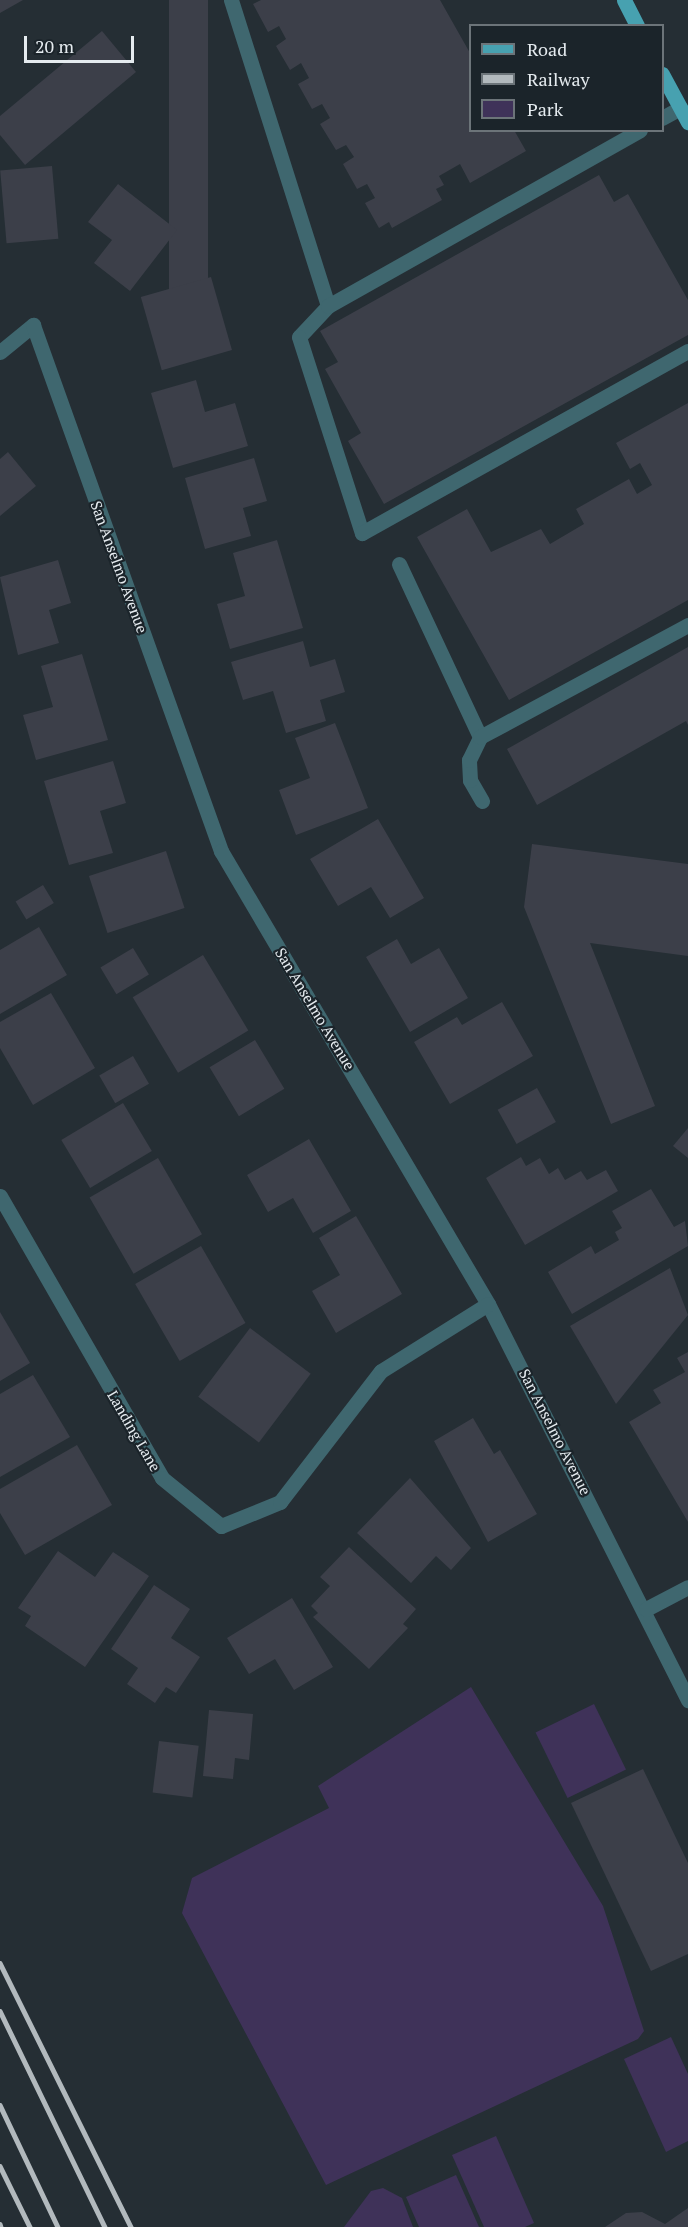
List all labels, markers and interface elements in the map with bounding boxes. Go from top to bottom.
scale bar [27,24,136,62]
legend [469,24,664,132]
text: 20 m [35,34,74,58]
text: Road [527,37,567,61]
text: Railway [527,67,590,91]
text: Park [527,97,563,121]
street label: San Anselmo Avenue [87,498,151,636]
street label: San Anselmo Avenue [271,944,359,1074]
street label: San Anselmo Avenue [515,1366,595,1498]
street label: Landing Lane [104,1387,164,1475]

